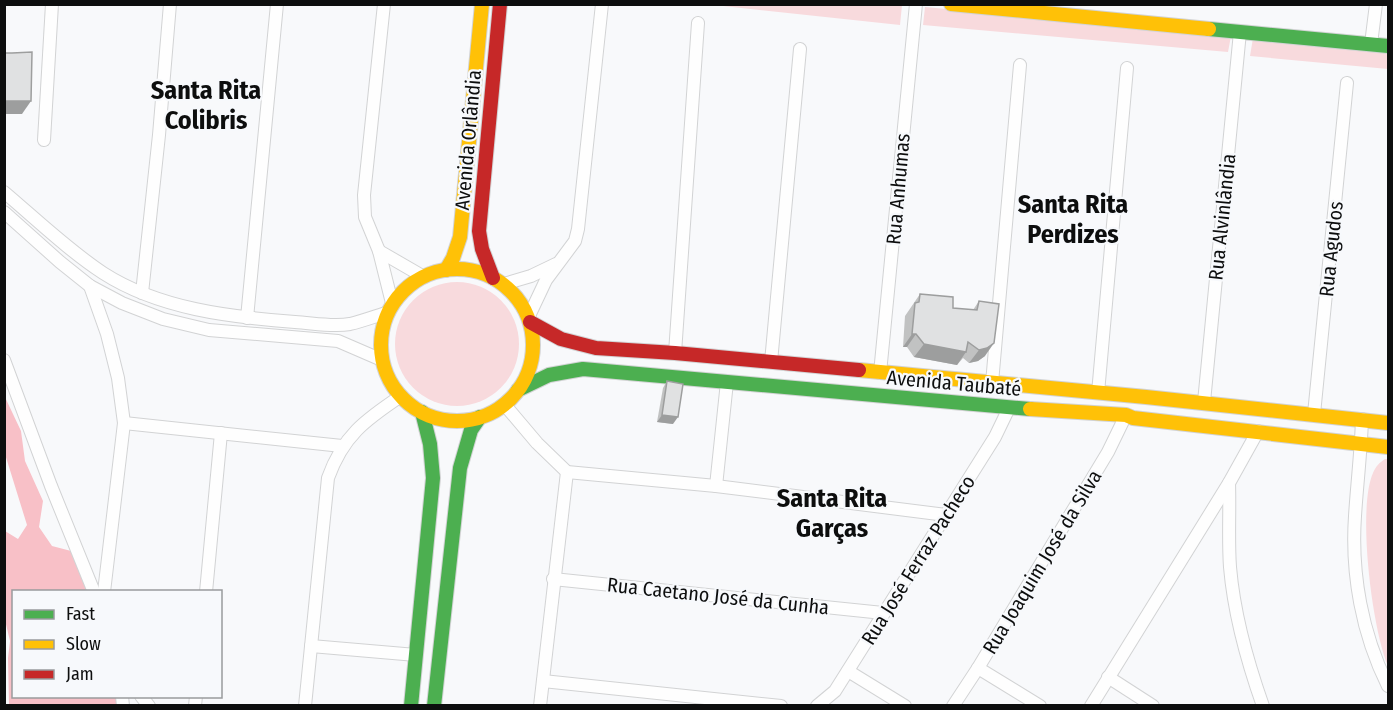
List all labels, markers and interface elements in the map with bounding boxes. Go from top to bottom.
street label: Avenida Orlândia [450,69,486,211]
district label: Santa Rita Colibris [151,75,261,136]
street label: Rua Anhumas [881,132,915,246]
street label: Rua Alvinlândia [1203,153,1241,281]
district label: Santa Rita Perdizes [1018,189,1128,250]
street label: Rua Agudos [1314,200,1348,298]
street label: Avenida Taubaté [886,365,1022,401]
street label: Rua Joaquim José da Silva [977,466,1107,658]
street label: Rua José Ferraz Pacheco [856,471,980,649]
district label: Santa Rita Garças [777,483,887,544]
street label: Rua Caetano José da Cunha [606,572,830,620]
legend [12,590,222,698]
text: Fast [66,603,95,625]
text: Slow [66,633,101,655]
text: Jam [66,663,94,685]

